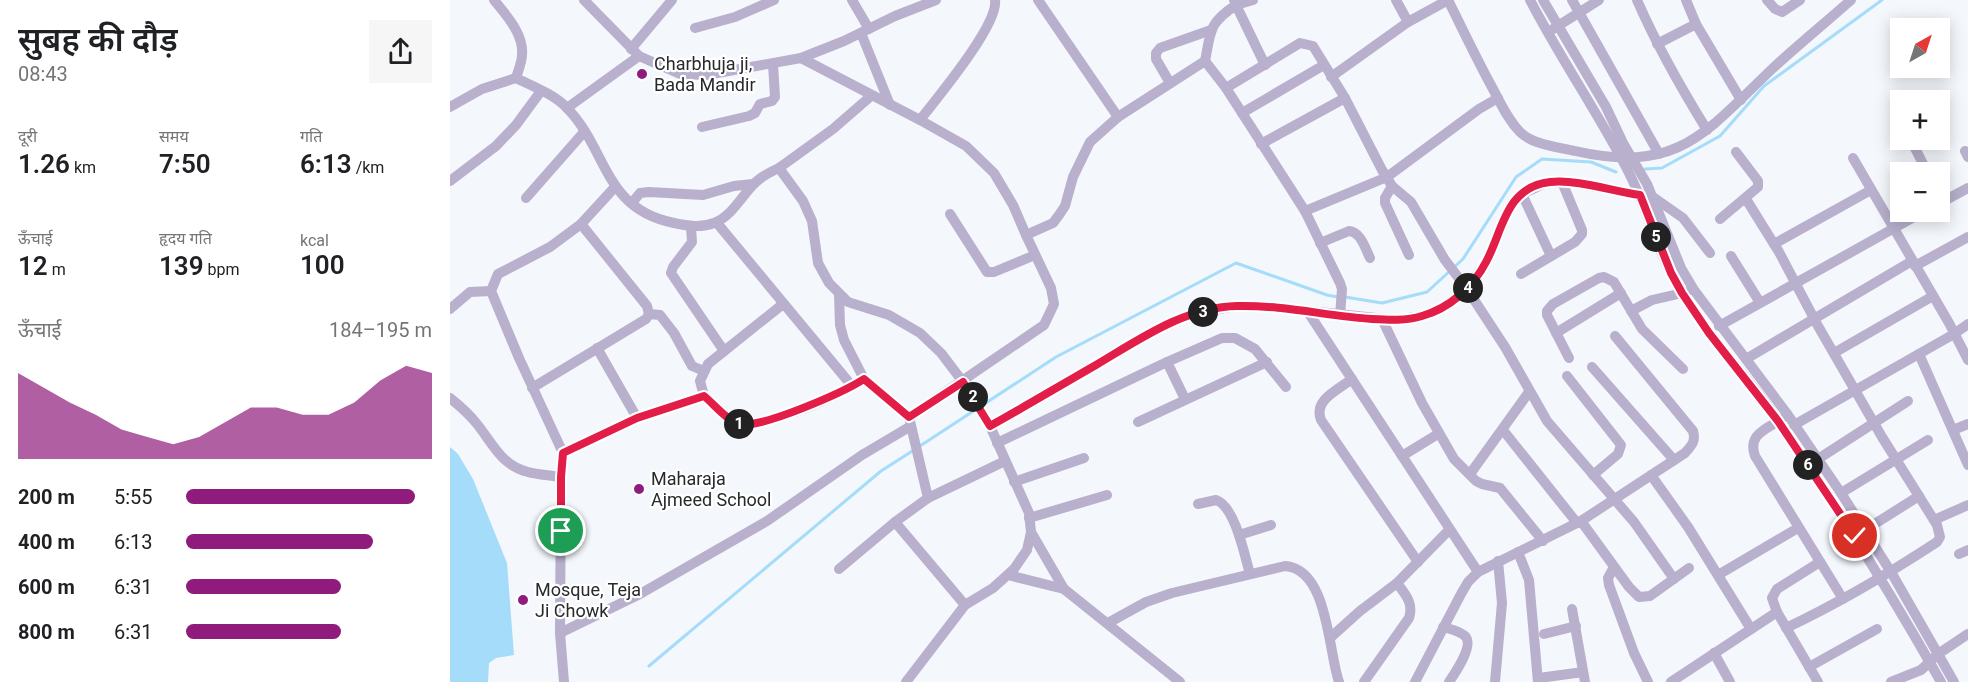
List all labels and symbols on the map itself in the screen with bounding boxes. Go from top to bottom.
north arrow [1890,18,1950,78]
place label: Charbhuja ji, Bada Mandir [654,53,756,95]
marker: Charbhuja ji, Bada Mandir [635,67,649,81]
pin: 5 [1641,222,1671,252]
pin: 4 [1453,273,1483,303]
pin: 3 [1188,297,1218,327]
pin: 2 [958,382,988,412]
pin: 1 [724,409,754,439]
pin: 6 [1793,450,1823,480]
place label: Maharaja Ajmeed School [651,468,771,510]
marker: Maharaja Ajmeed School [632,482,646,496]
pin [535,505,586,556]
pin [1829,510,1880,561]
place label: Mosque, Teja Ji Chowk [535,579,641,621]
marker: Mosque, Teja Ji Chowk [516,593,530,607]

